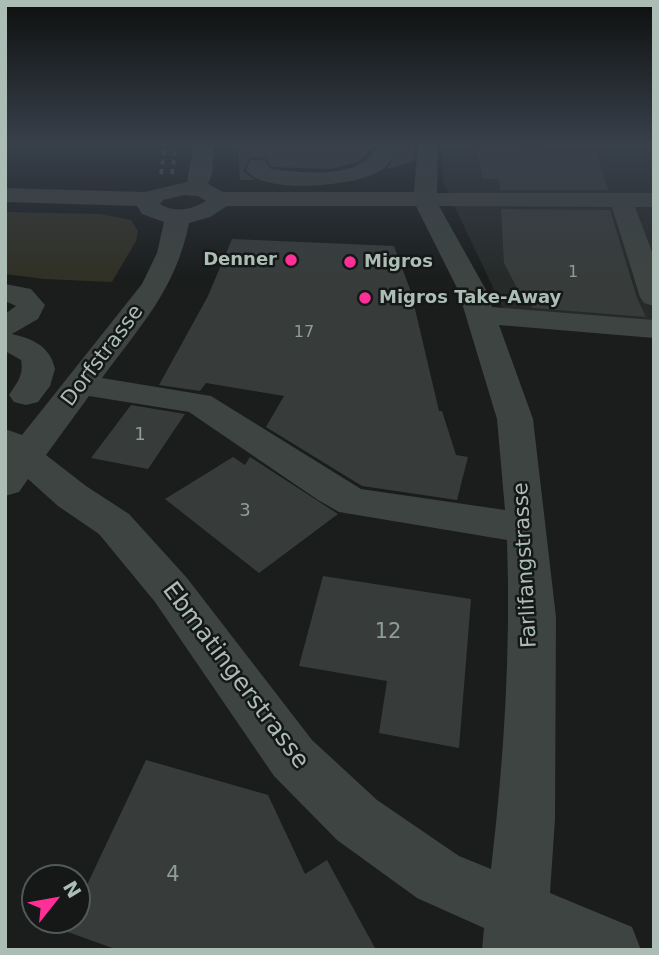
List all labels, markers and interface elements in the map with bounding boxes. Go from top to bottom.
place label: Denner [203,249,277,271]
place label: Migros [364,251,433,273]
marker: Denner [283,252,299,268]
marker: Migros [342,254,358,270]
house number: 1 [568,263,578,283]
place label: Migros Take-Away [379,287,561,309]
marker: Migros Take-Away [357,290,373,306]
street label: Dorfstrasse [57,300,149,412]
house number: 17 [294,323,314,343]
house number: 1 [134,424,146,446]
street label: Farlifangstrasse [509,482,543,648]
house number: 3 [239,500,251,522]
street label: Ebmatingerstrasse [156,577,314,775]
house number: 12 [375,620,401,646]
house number: 4 [166,863,180,889]
north arrow [21,864,91,934]
text: N [59,877,86,902]

